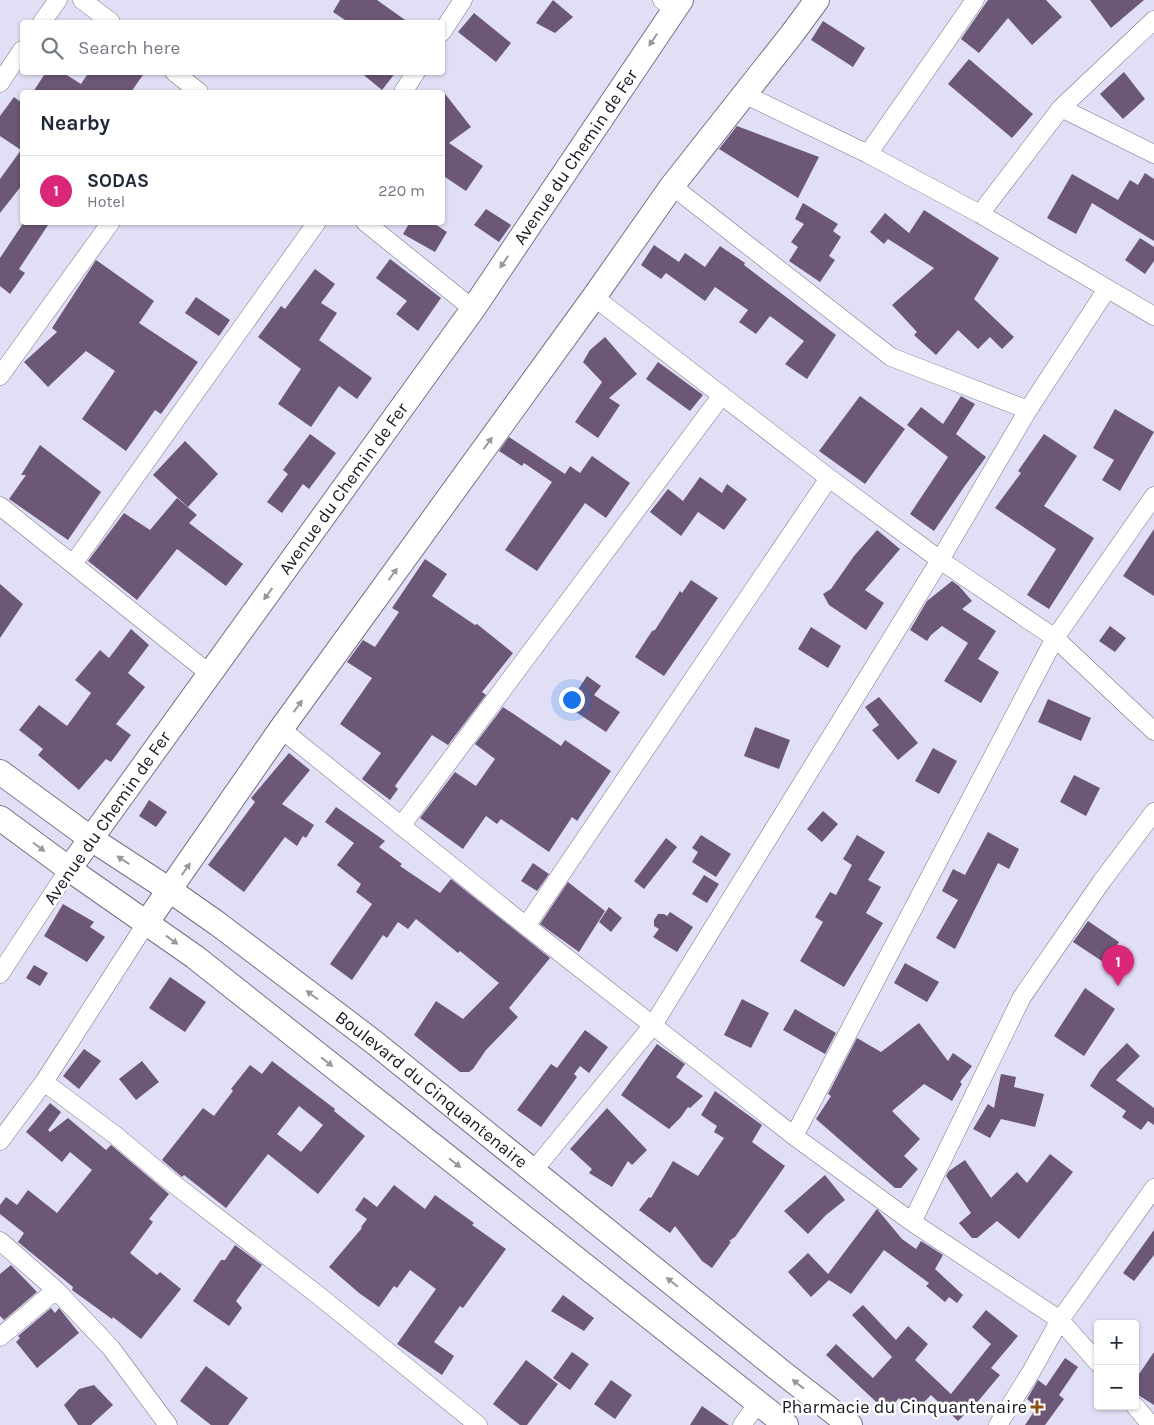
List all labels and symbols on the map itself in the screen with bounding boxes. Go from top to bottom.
one-way arrow [649,33,658,47]
street label: Avenue du Chemin de Fer [509,64,643,249]
one-way arrow [499,255,509,269]
street label: Avenue du Chemin de Fer [274,398,413,579]
one-way arrow [483,436,493,450]
one-way arrow [388,567,398,581]
one-way arrow [262,587,273,600]
your location [559,687,585,713]
one-way arrow [293,699,303,713]
street label: Avenue du Chemin de Fer [39,727,176,909]
one-way arrow [32,842,46,852]
one-way arrow [117,855,130,865]
one-way arrow [181,862,191,875]
one-way arrow [165,935,179,945]
pin: 1 [1102,945,1134,986]
one-way arrow [306,990,319,1001]
street label: Boulevard du Cinquantenaire [331,1006,532,1173]
one-way arrow [321,1056,334,1067]
one-way arrow [448,1157,461,1168]
one-way arrow [665,1277,678,1288]
one-way arrow [792,1379,805,1390]
place label: Pharmacie du Cinquantenaire [782,1396,1027,1418]
marker: Pharmacie du Cinquantenaire [1031,1401,1043,1413]

